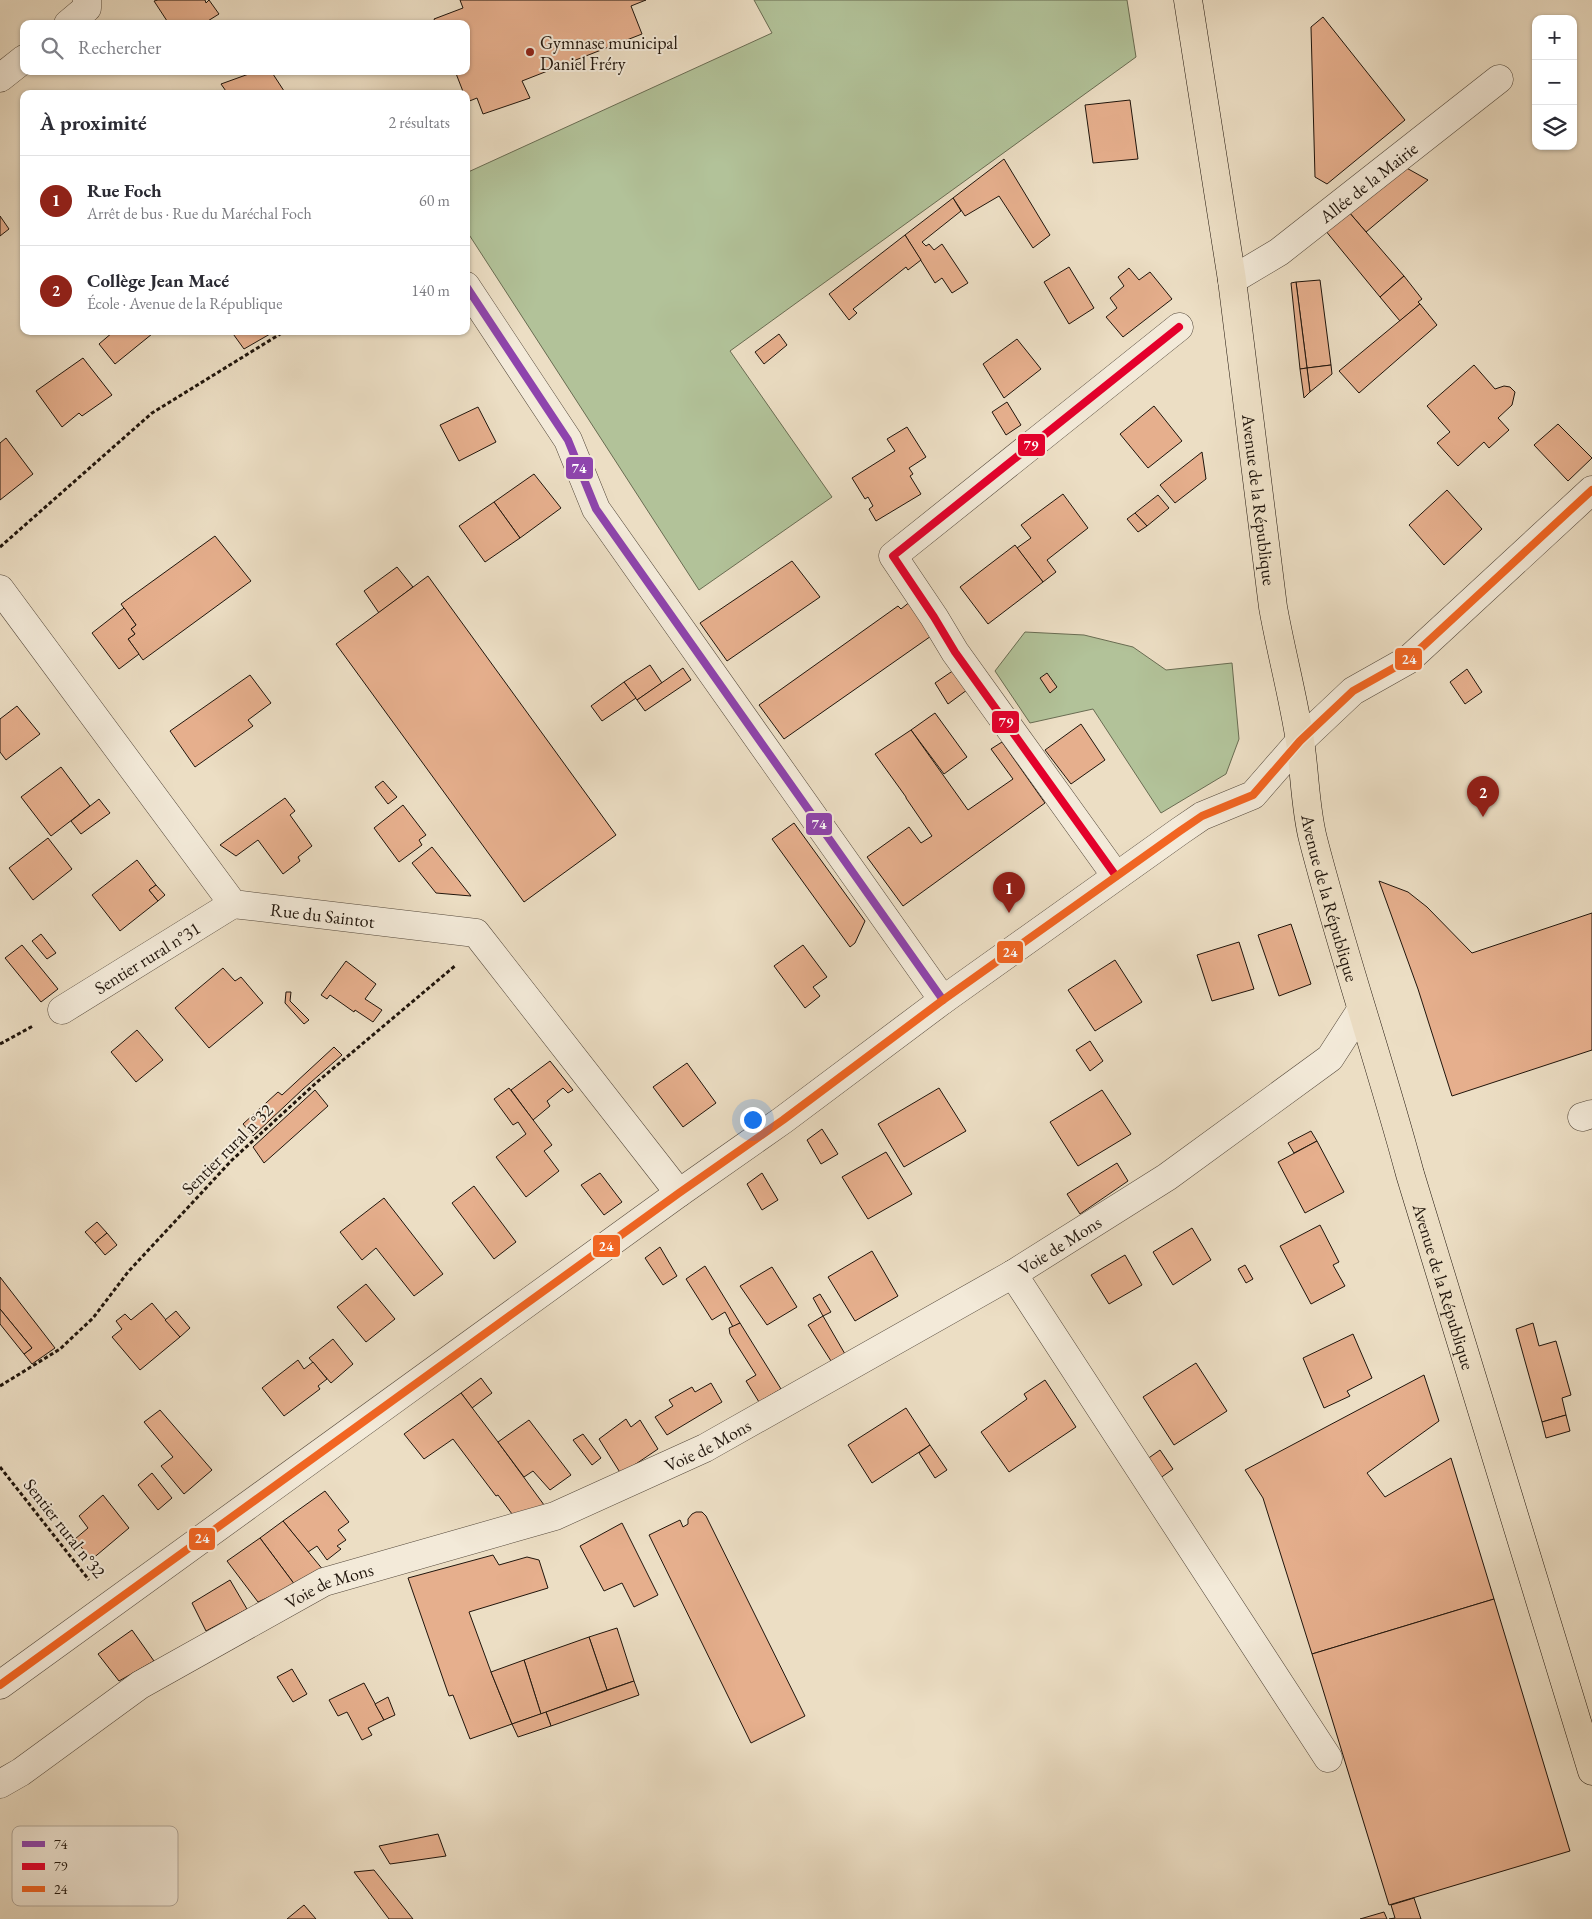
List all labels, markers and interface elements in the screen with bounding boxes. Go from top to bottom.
map controls [1532,15,1577,150]
button: + [1532,15,1577,60]
search box [20,20,470,75]
place label: Gymnase municipal Daniel Fréry [540,31,678,75]
icon: search [38,34,66,62]
text: Rechercher [78,35,161,60]
marker: Gymnase municipal Daniel Fréry [524,46,536,58]
button: − [1532,60,1577,105]
button: layers [1532,105,1577,150]
text: À proximité [40,109,147,136]
text: 2 résultats [388,112,450,133]
street label: Allée de la Mairie [1314,136,1422,228]
text: Rue Foch [87,178,162,203]
text: 1 [52,190,60,211]
text: 60 m [419,190,450,211]
text: Arrêt de bus · Rue du Maréchal Foch [87,203,312,224]
text: Collège Jean Macé [87,268,229,293]
text: 2 [52,280,60,301]
text: 140 m [411,280,450,301]
text: École · Avenue de la République [87,293,282,314]
street label: Avenue de la République [1237,412,1282,587]
line badge: 79 [1017,433,1046,457]
text: 79 [1024,436,1039,454]
line badge: 74 [565,456,594,480]
text: 74 [572,459,587,477]
line badge: 24 [1394,647,1423,671]
text: 24 [1402,650,1417,668]
line badge: 79 [991,710,1020,734]
text: 79 [999,713,1014,731]
pin: 2 [1467,776,1499,817]
line badge: 74 [805,812,833,836]
street label: Avenue de la République [1297,812,1364,984]
text: 74 [812,815,827,833]
pin: 1 [993,872,1025,913]
street label: Rue du Saintot [269,897,376,932]
street label: Sentier rural n°31 [90,916,204,999]
line badge: 24 [996,940,1024,964]
text: 24 [1003,943,1018,961]
street label: Sentier rural n°32 [176,1098,278,1200]
your location [740,1107,766,1133]
street label: Avenue de la République [1408,1200,1480,1372]
street label: Voie de Mons [1013,1210,1106,1280]
line badge: 24 [592,1234,621,1258]
text: 24 [599,1237,614,1255]
street label: Voie de Mons [661,1413,755,1476]
street label: Sentier rural n°32 [19,1474,111,1583]
line badge: 24 [188,1527,216,1551]
text: 24 [195,1529,210,1547]
street label: Voie de Mons [280,1557,376,1613]
legend [12,1826,178,1906]
text: 74 [54,1835,68,1853]
text: 79 [54,1857,68,1875]
text: 24 [54,1880,68,1898]

